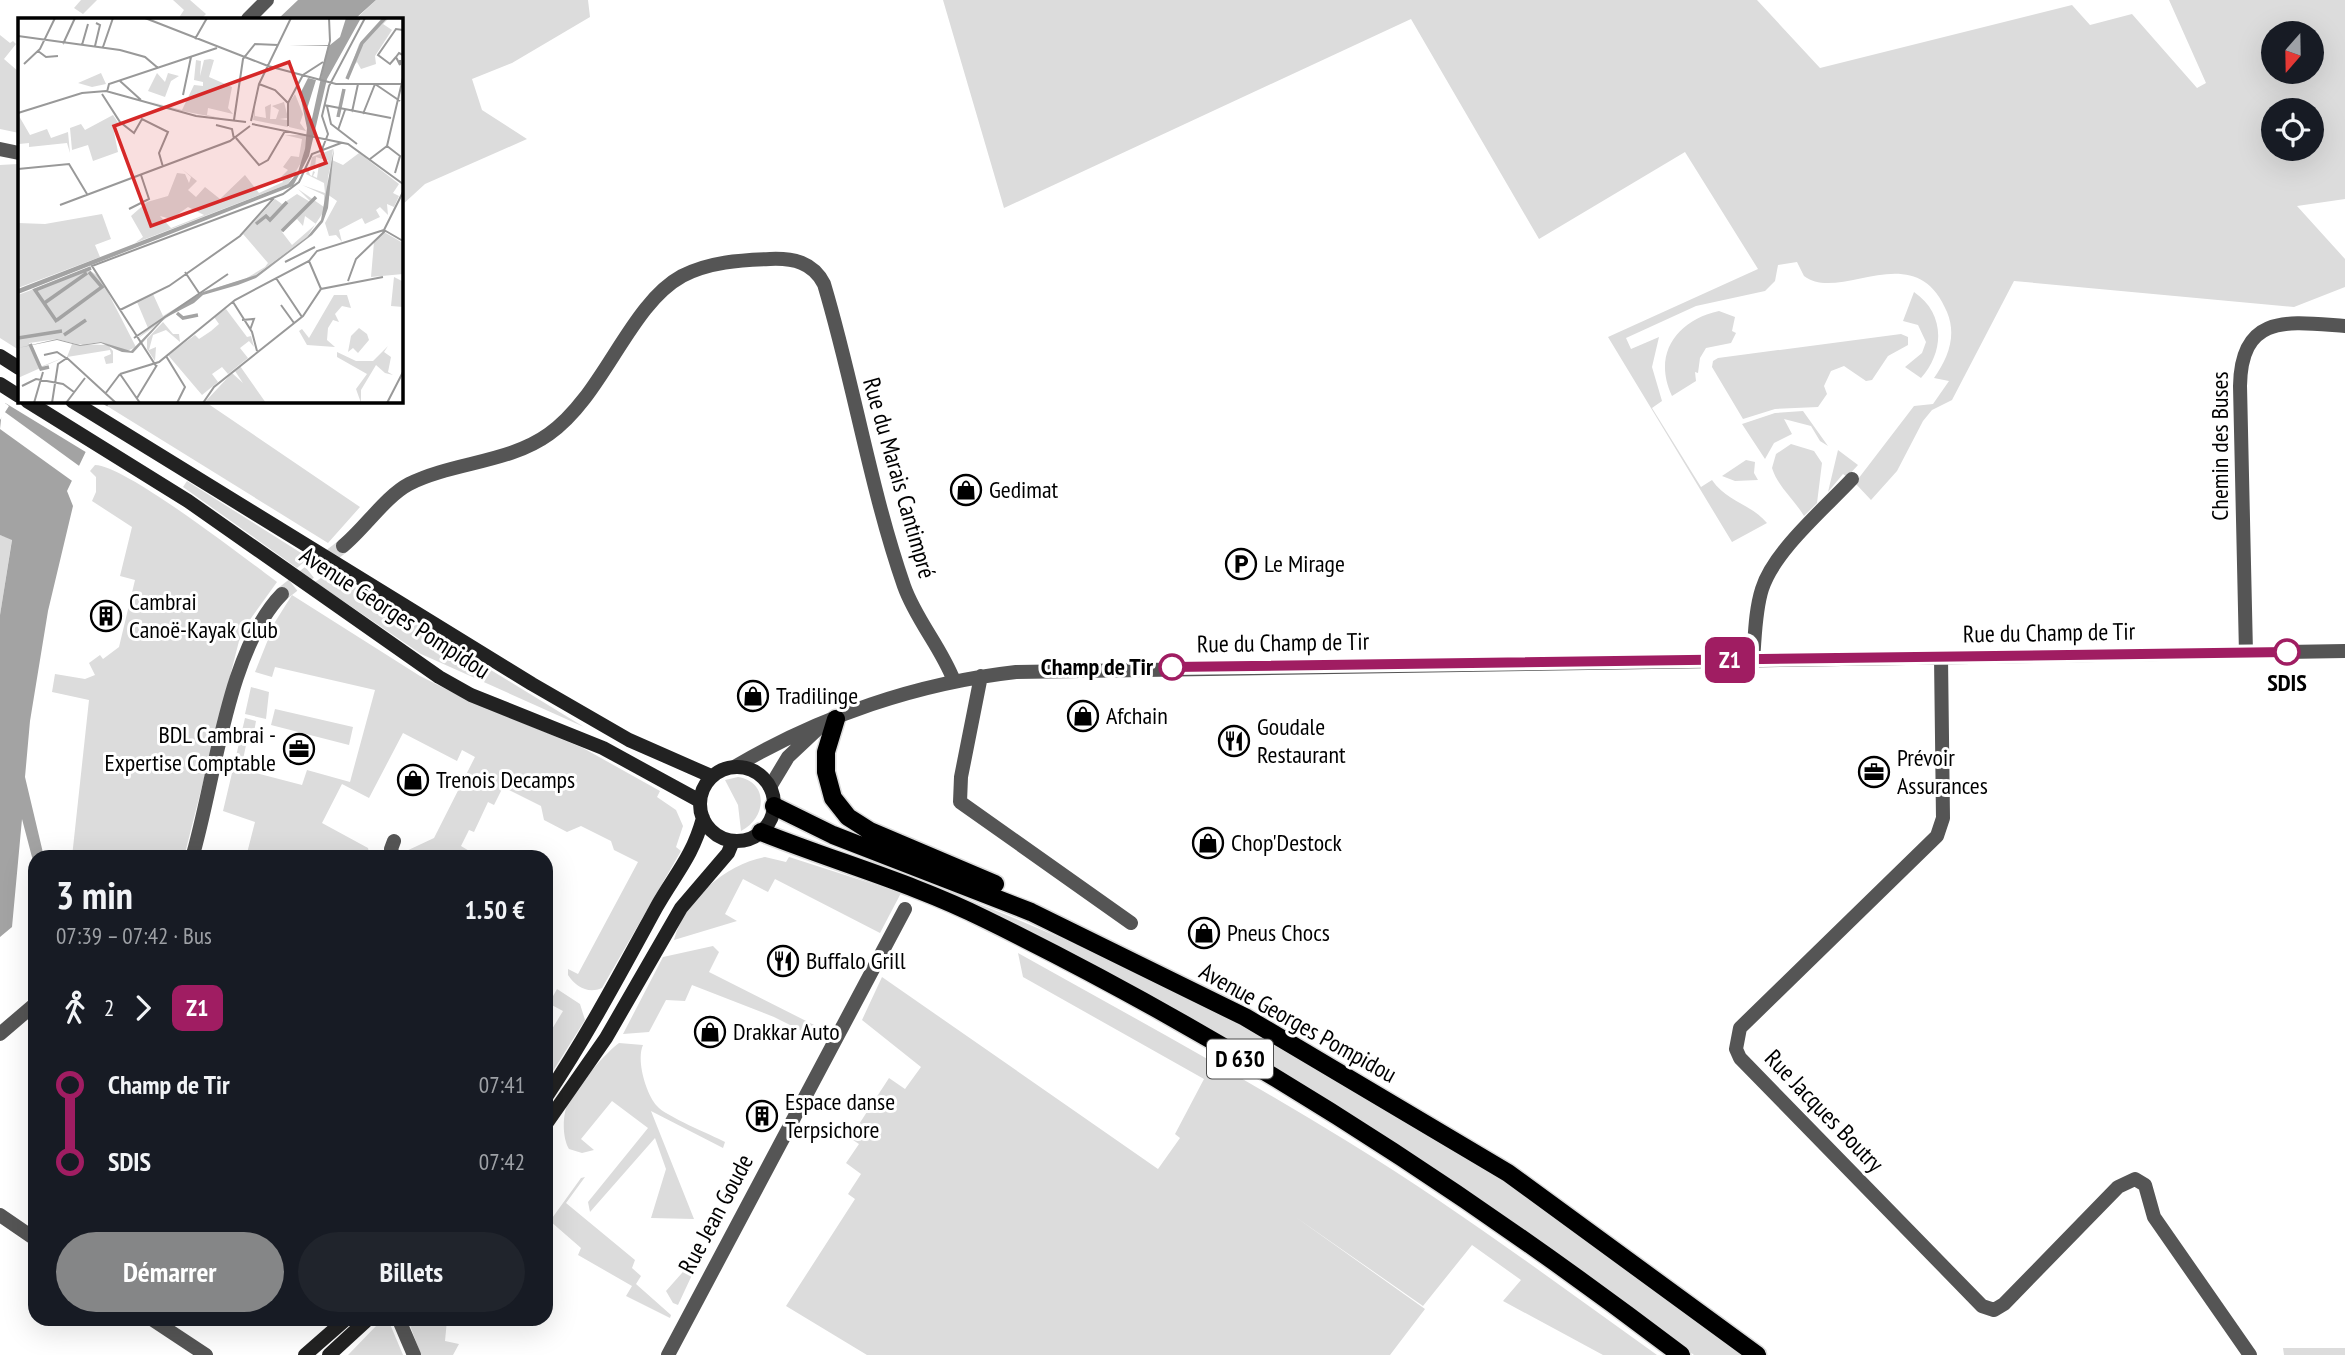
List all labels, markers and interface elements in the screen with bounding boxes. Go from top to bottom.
inset map [18,18,402,402]
north arrow [2261,21,2324,84]
map controls [2261,21,2324,161]
button: locate [2261,98,2324,161]
street label: Chemin des Buses [2204,371,2235,521]
street label: Rue du Marais Cantimpré [856,374,943,582]
shop icon: Gedimat [949,473,983,507]
place label: Gedimat [989,474,1059,505]
street label: Avenue Georges Pompidou [294,539,496,686]
parking icon: Le Mirage [1224,547,1258,581]
place label: Le Mirage [1264,548,1345,579]
place label: Cambrai Canoë-Kayak Club [129,586,278,645]
building icon: Cambrai Canoë-Kayak Club [89,599,123,633]
street label: Rue du Champ de Tir [1963,615,2136,650]
street label: Rue du Champ de Tir [1197,625,1370,660]
line badge: Z1 [1698,637,1762,683]
marker: SDIS [2274,639,2300,665]
text: Z1 [1719,644,1741,675]
place label: Champ de Tir [1041,651,1154,682]
marker: Champ de Tir [1159,654,1185,680]
place label: SDIS [2267,667,2307,698]
shop icon: Tradilinge [736,679,770,713]
place label: Tradilinge [776,680,858,711]
shop icon: Afchain [1066,699,1100,733]
place label: Afchain [1106,700,1168,731]
place label: Goudale Restaurant [1257,711,1346,770]
place label: BDL Cambrai - Expertise Comptable [105,719,276,778]
restaurant icon: Goudale Restaurant [1217,724,1251,758]
office icon: BDL Cambrai - Expertise Comptable [282,732,316,766]
place label: Prévoir Assurances [1897,742,1988,801]
office icon: Prévoir Assurances [1857,755,1891,789]
shop icon: Trenois Decamps [396,763,430,797]
place label: Trenois Decamps [436,764,575,795]
shop icon: Chop'Destock [1191,826,1225,860]
place label: Chop'Destock [1231,827,1343,858]
text: 3 min [56,870,133,919]
text: 1.50 € [464,893,525,926]
shop icon: Pneus Chocs [1187,916,1221,950]
place label: Pneus Chocs [1227,917,1330,948]
text: 07:39 – 07:42 · Bus [56,921,212,950]
restaurant icon: Buffalo Grill [766,944,800,978]
place label: Buffalo Grill [806,945,906,976]
street label: Avenue Georges Pompidou [1194,956,1402,1090]
icon: walk [56,989,94,1027]
icon: forward [124,989,162,1027]
text: Z1 [186,992,209,1023]
text: 2 [104,993,114,1022]
shop icon: Drakkar Auto [693,1015,727,1049]
place label: Drakkar Auto [733,1016,840,1047]
road number: D 630 [1207,1040,1273,1078]
street label: Rue Jacques Boutry [1758,1043,1891,1178]
text: Champ de Tir [108,1068,230,1101]
text: 07:41 [479,1070,525,1099]
place label: Espace danse Terpsichore [785,1086,895,1145]
building icon: Espace danse Terpsichore [745,1099,779,1133]
text: SDIS [108,1145,151,1178]
text: 07:42 [479,1147,525,1176]
street label: Rue Jean Goude [671,1149,760,1279]
button: Démarrer [56,1232,284,1312]
button: Billets [298,1232,525,1312]

